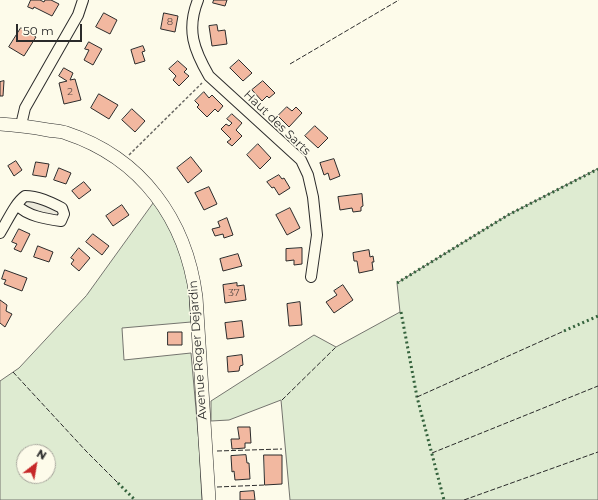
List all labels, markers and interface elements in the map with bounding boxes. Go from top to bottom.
scale bar [18,16,84,42]
house number: 8 [167,16,173,28]
text: 50 m [23,23,54,38]
house number: 2 [67,86,73,98]
street label: Haut des Sarts [241,87,313,159]
street label: Avenue Roger Dejardin [186,280,210,420]
house number: 37 [228,287,240,299]
north arrow [16,444,56,484]
text: N [34,446,49,463]

